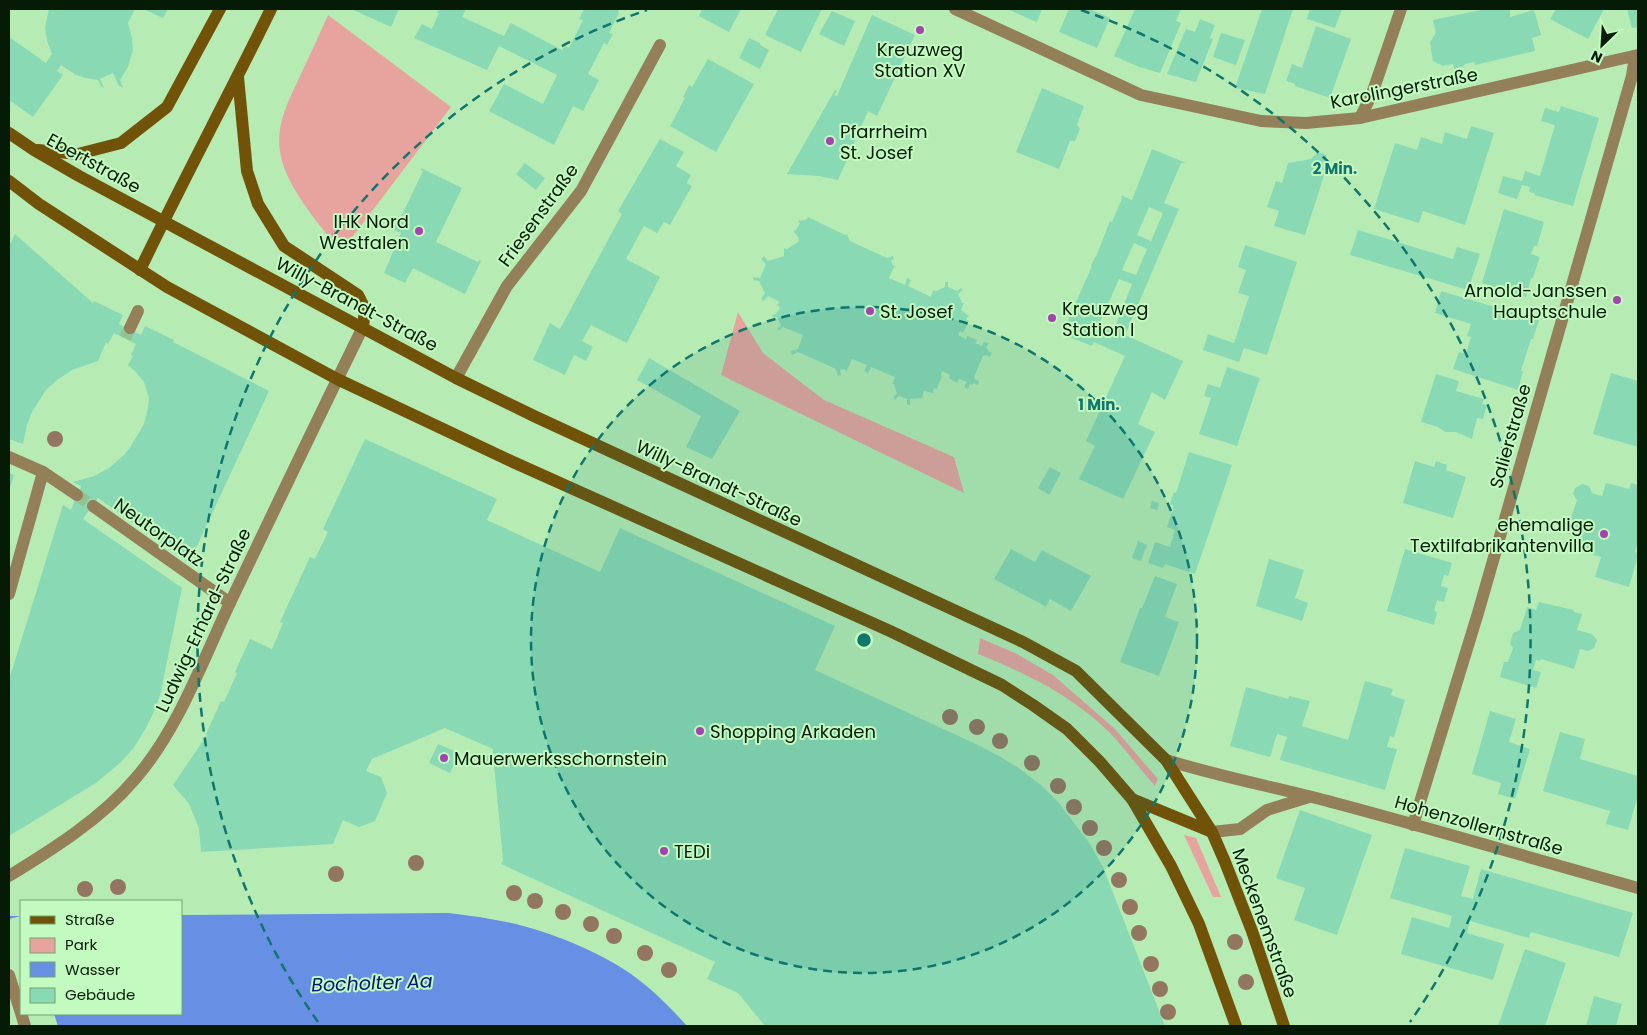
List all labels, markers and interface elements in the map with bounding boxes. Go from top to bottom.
north arrow [1577,20,1627,70]
marker: Kreuzweg Station XV [914,24,926,36]
place label: Kreuzweg Station XV [874,37,966,83]
text: N [1588,45,1606,68]
street label: Karolingerstraße [1328,61,1480,115]
place label: Pfarrheim St. Josef [840,119,928,165]
street label: Ebertstraße [42,127,146,199]
marker: Pfarrheim St. Josef [824,135,836,147]
street label: Friesenstraße [492,158,584,272]
text: 2 Min. [1313,158,1357,179]
place label: IHK Nord Westfalen [319,209,409,255]
marker: IHK Nord Westfalen [413,225,425,237]
street label: Willy-Brandt-Straße [271,251,443,357]
place label: Arnold-Janssen Hauptschule [1464,278,1607,324]
marker: Arnold-Janssen Hauptschule [1611,294,1623,306]
place label: Kreuzweg Station I [1062,296,1148,342]
place label: St. Josef [880,299,953,324]
marker: St. Josef [864,305,876,317]
marker: Kreuzweg Station I [1046,312,1058,324]
street label: Salierstraße [1483,381,1537,491]
text: 1 Min. [1078,394,1120,415]
street label: Willy-Brandt-Straße [632,434,806,532]
street label: Neutorplatz [109,492,209,572]
place label: ehemalige Textilfabrikantenvilla [1410,512,1594,558]
street label: Ludwig-Erhard-Straße [149,524,257,716]
marker: ehemalige Textilfabrikantenvilla [1598,528,1610,540]
centre of rings [855,631,873,649]
place label: Shopping Arkaden [710,719,876,744]
marker: Shopping Arkaden [694,725,706,737]
place label: Mauerwerksschornstein [454,746,667,771]
marker: Mauerwerksschornstein [438,752,450,764]
street label: Hohenzollernstraße [1392,789,1566,861]
place label: TEDi [674,839,710,864]
marker: TEDi [658,845,670,857]
street label: Meckenemstraße [1226,845,1304,1001]
legend [20,900,182,1015]
text: Straße [65,909,115,930]
text: Park [65,934,97,955]
text: Wasser [65,959,121,980]
water label: Bocholter Aa [311,967,433,999]
text: Gebäude [65,984,135,1005]

